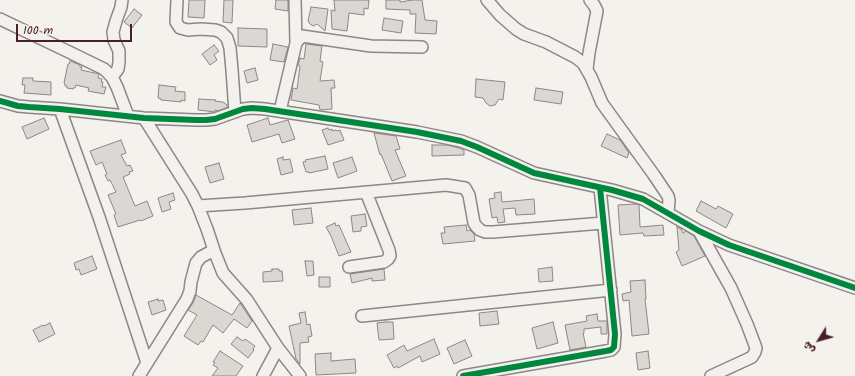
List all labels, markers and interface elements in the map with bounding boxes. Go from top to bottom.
scale bar [18,16,134,42]
text: 100 m [23,21,53,40]
north arrow [799,320,839,360]
text: ش [799,337,820,357]

